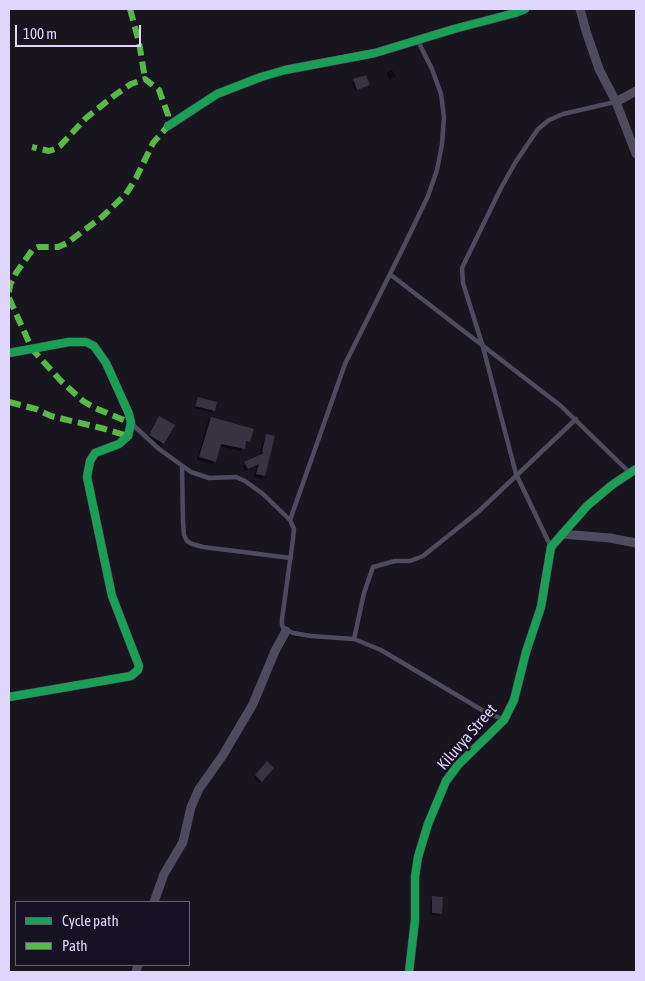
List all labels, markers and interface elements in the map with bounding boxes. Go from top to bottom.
scale bar [18,15,144,47]
text: 100 m [23,25,57,42]
street label: Kiluvya Street [433,700,501,774]
legend [15,901,190,966]
text: Cycle path [62,912,119,929]
text: Path [62,937,88,954]

